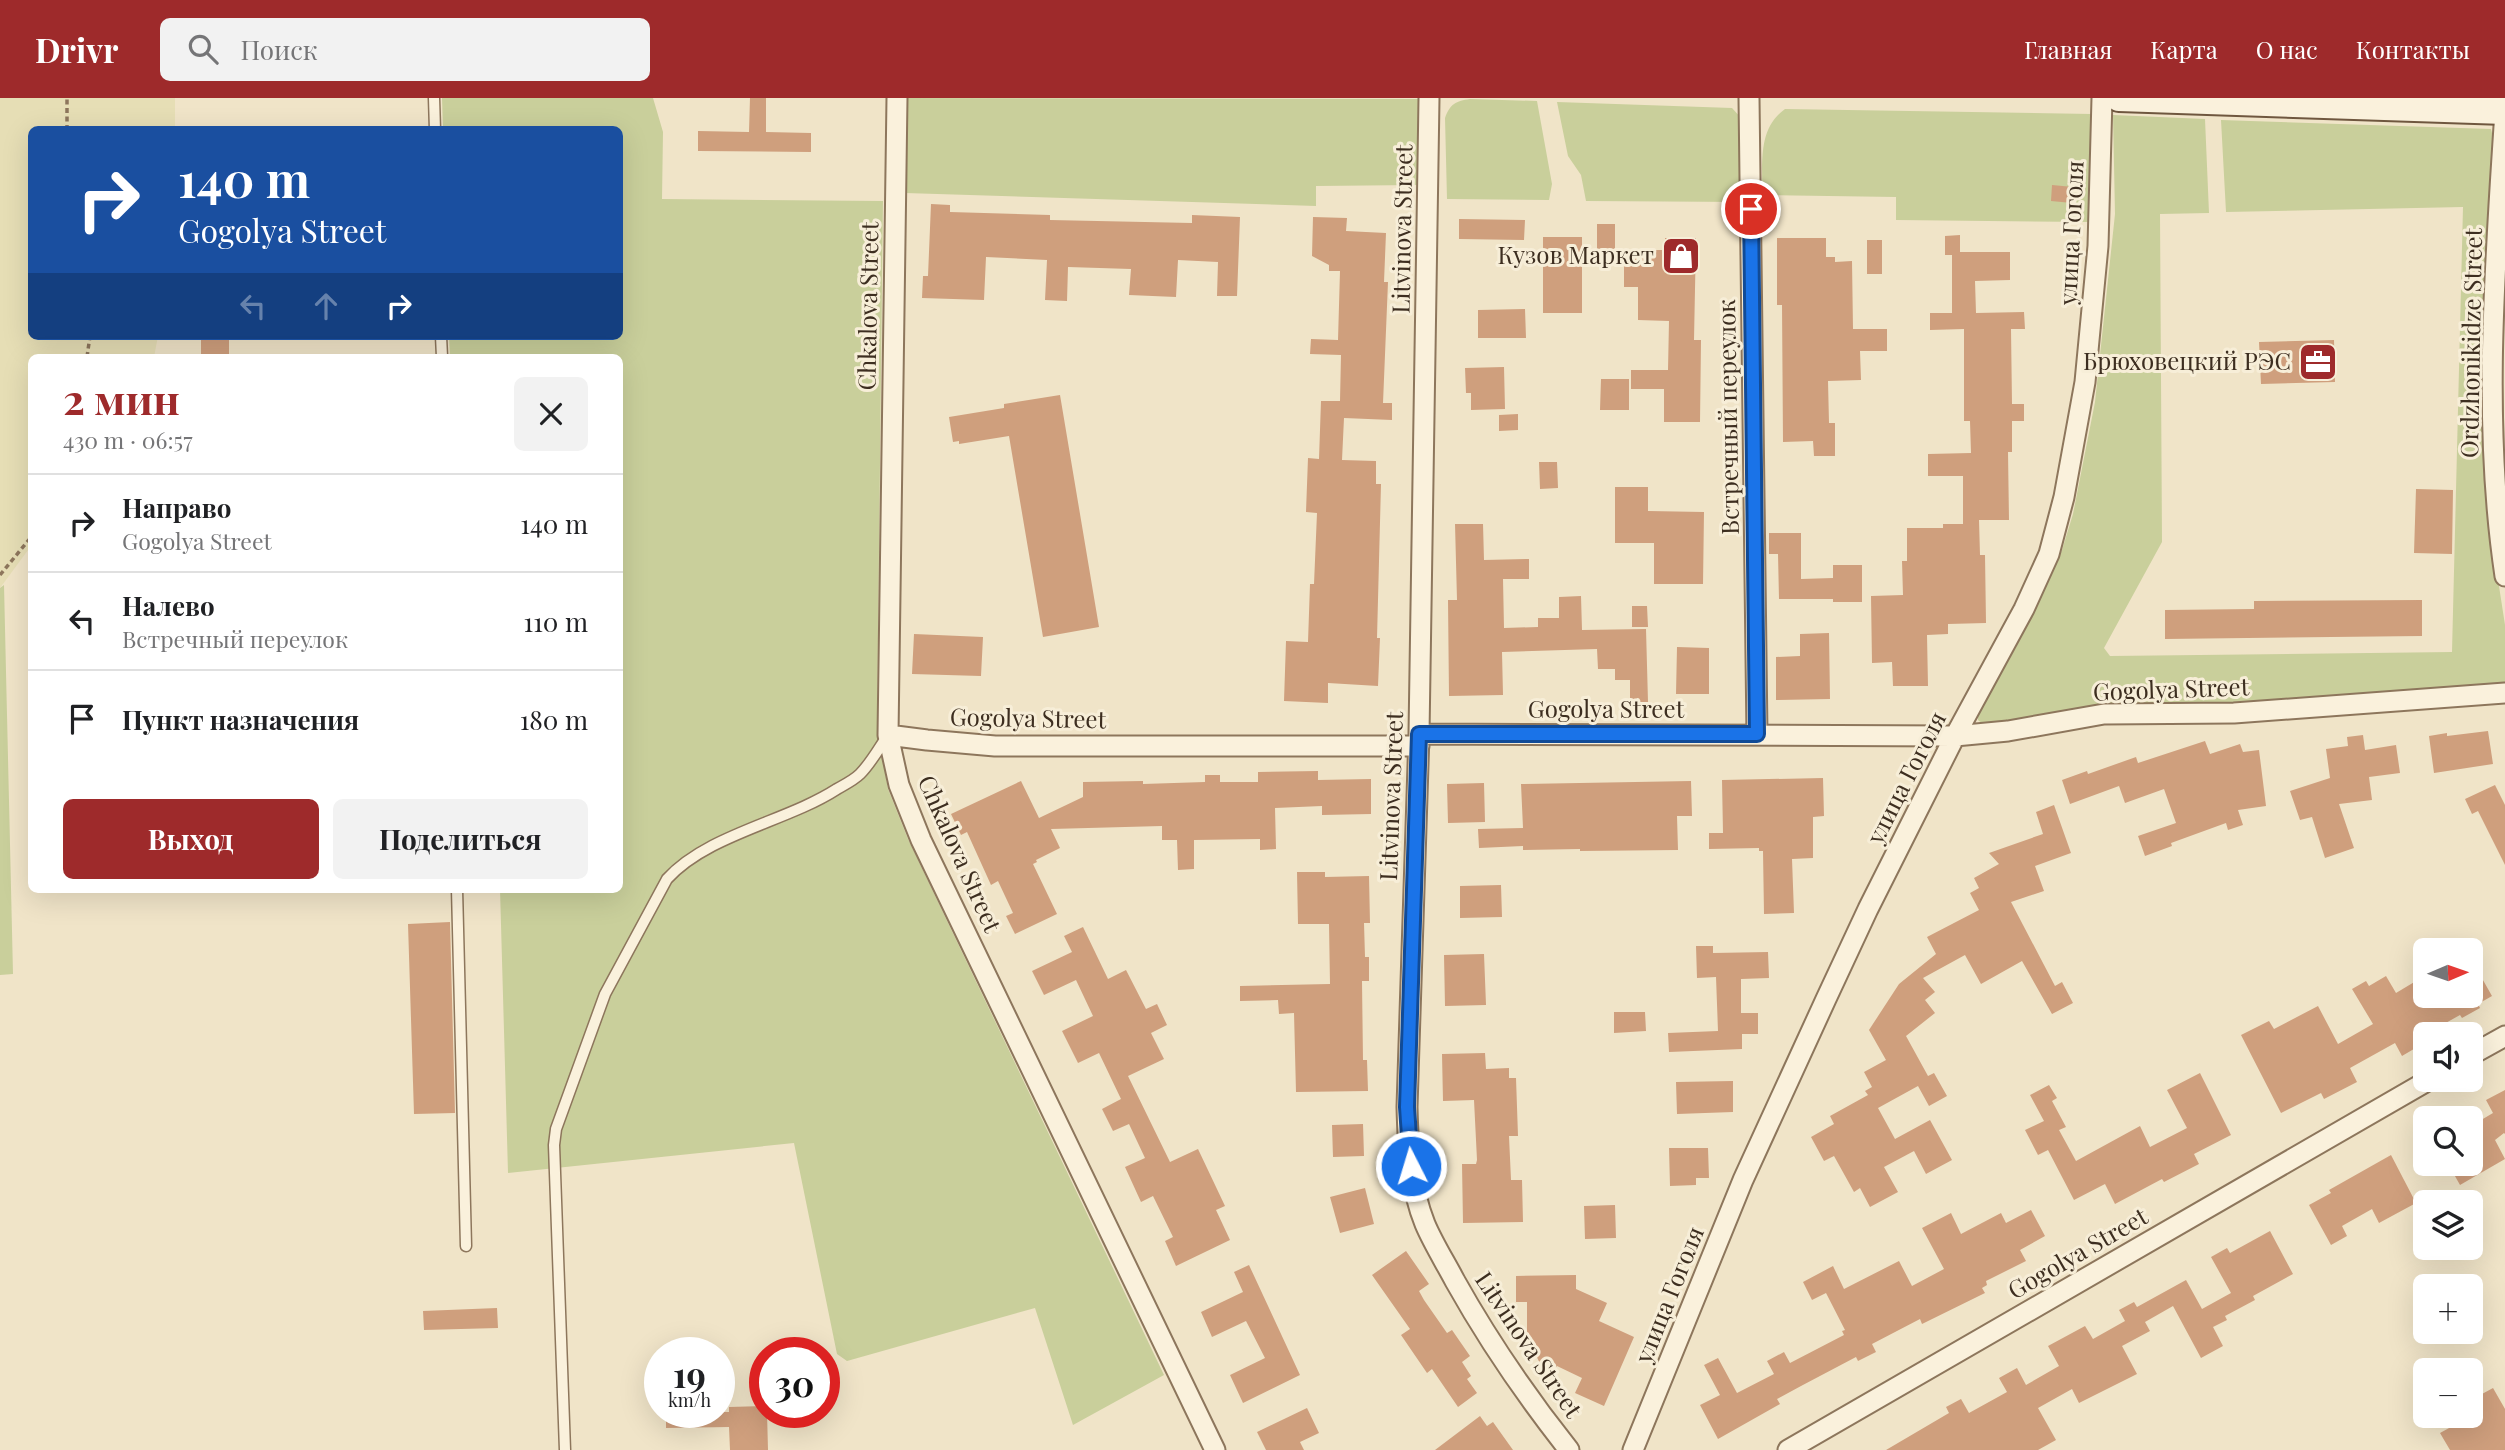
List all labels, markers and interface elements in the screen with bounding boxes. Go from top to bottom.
search box [160,18,650,81]
text: Drivr [35,27,118,71]
icon: search [184,30,222,68]
text: Поиск [240,32,318,67]
text: Главная [2024,33,2112,65]
text: Карта [2150,33,2218,65]
text: О нас [2256,33,2318,65]
text: Контакты [2356,33,2470,65]
street label: Litvinova Street [1384,144,1418,314]
text: 140 m [178,145,310,210]
icon: right [63,154,154,245]
street label: улица Гоголя [2050,160,2090,307]
pin [1721,179,1781,239]
icon: arrive [1732,190,1770,228]
text: Gogolya Street [178,208,386,251]
street label: Chkalova Street [850,221,884,391]
street label: Ordzhonikidze Street [2452,227,2488,458]
shop icon: Кузов Маркет [1660,235,1702,277]
place label: Кузов Маркет [1498,238,1654,270]
icon: left [234,287,272,325]
icon: ahead [307,287,345,325]
icon: right [380,287,418,325]
street label: Встречный переулок [1709,299,1745,535]
office icon: Брюховецкий РЭС [2297,341,2339,383]
place label: Брюховецкий РЭС [2083,344,2291,376]
text: 2 мин [63,370,180,426]
button: close [514,377,588,451]
text: 430 m · 06:57 [63,424,193,455]
text: Направо [122,490,231,525]
icon: right [63,504,101,542]
text: 140 m [520,506,588,541]
text: Gogolya Street [122,525,272,556]
text: Налево [122,588,215,623]
icon: left [63,602,101,640]
text: 110 m [524,604,588,639]
text: Встречный переулок [122,623,348,654]
street label: Gogolya Street [2092,669,2250,707]
street label: Gogolya Street [1528,692,1685,724]
icon: arrive [63,700,101,738]
street label: Gogolya Street [950,700,1107,734]
text: Пункт назначения [122,702,359,737]
text: 180 m [520,702,588,737]
street label: улица Гоголя [1858,705,1952,850]
street label: Litvinova Street [1371,710,1409,881]
street label: Chkalova Street [912,770,1010,937]
button: Выход [63,799,319,879]
button: Поделиться [333,799,588,879]
north arrow [2413,938,2483,1008]
map controls [2413,938,2483,1428]
button: sound [2413,1022,2483,1092]
button: search [2413,1106,2483,1176]
position arrow [1374,1129,1448,1203]
button: layers [2413,1190,2483,1260]
street label: Gogolya Street [2001,1199,2153,1305]
street label: улица Гоголя [1626,1221,1710,1368]
street label: Litvinova Street [1469,1265,1591,1423]
button: + [2413,1274,2483,1344]
speed limit sign: 30 [749,1337,840,1428]
text: 19 [673,1350,706,1397]
button: − [2413,1358,2483,1428]
text: km/h [668,1388,711,1412]

